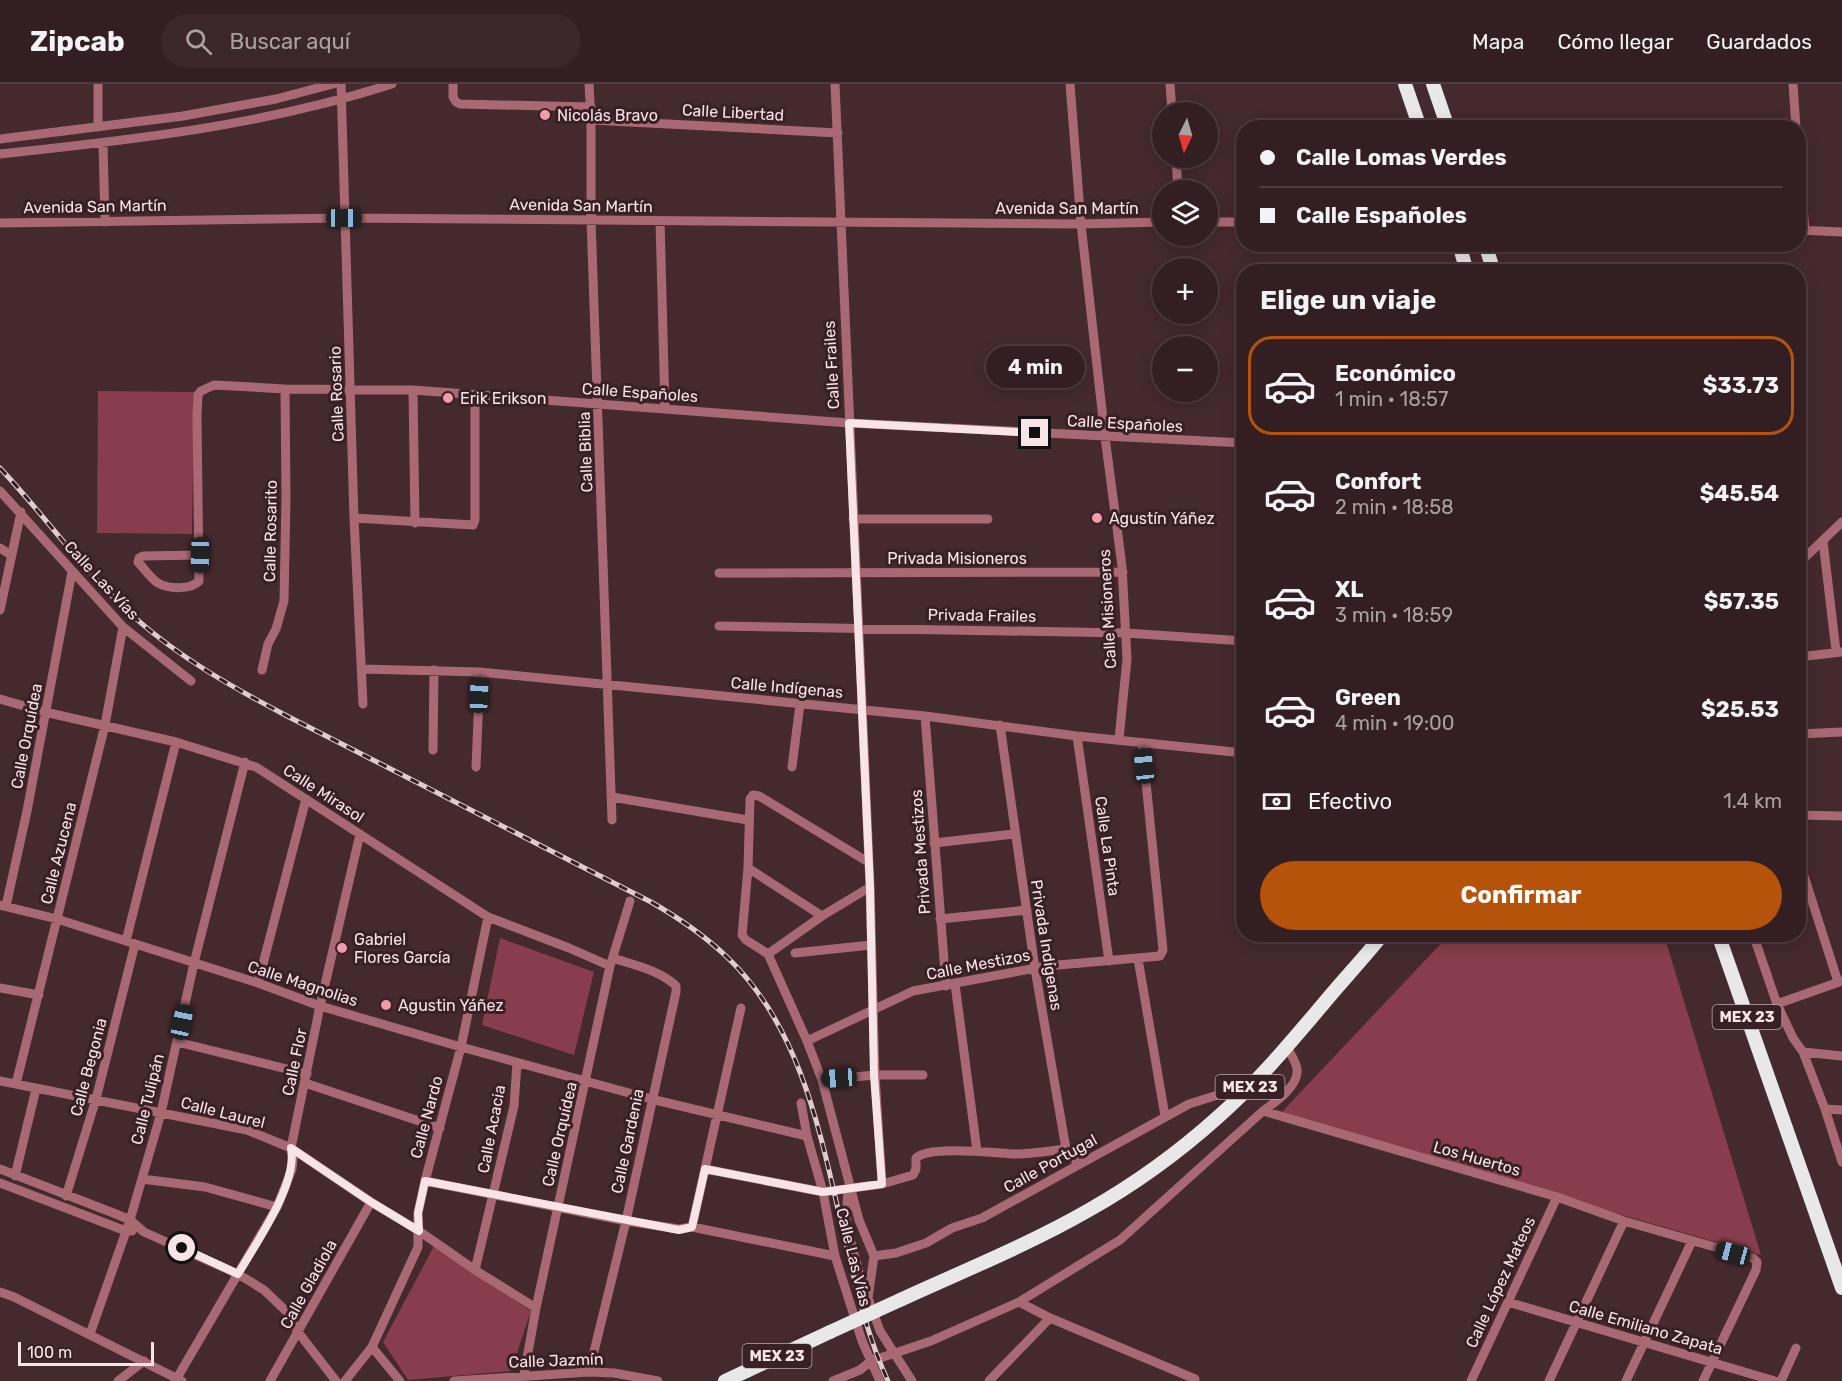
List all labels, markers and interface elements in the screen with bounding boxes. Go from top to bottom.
search box [161,14,581,68]
text: Zipcab [30,25,125,58]
icon: search [182,25,215,58]
text: Buscar aquí [230,28,350,55]
text: Mapa [1472,29,1524,54]
text: Cómo llegar [1557,29,1673,54]
text: Guardados [1706,29,1812,54]
street label: Calle Libertad [681,100,785,125]
north arrow [1152,102,1218,168]
map controls [1152,102,1218,402]
place label: Nicolás Bravo [557,106,658,125]
marker: Nicolás Bravo [538,108,552,122]
text: Calle Lomas Verdes [1296,144,1507,171]
button: layers [1152,180,1218,246]
street label: Avenida San Martín [509,195,653,216]
street label: Avenida San Martín [23,196,167,217]
street label: Avenida San Martín [995,199,1139,218]
text: Calle Españoles [1296,202,1467,229]
car [326,209,362,227]
button: + [1152,258,1218,324]
text: Elige un viaje [1260,284,1436,316]
street label: Calle Frailes [820,320,843,410]
button: − [1152,336,1218,402]
street label: Calle Rosario [325,346,348,442]
callout: 4 min [986,346,1084,388]
text: 4 min [1008,355,1063,379]
icon: car [1263,359,1317,413]
text: Económico [1335,360,1456,387]
text: $33.73 [1703,372,1779,399]
street label: Calle Españoles [581,379,699,406]
text: 1 min · 18:57 [1335,387,1448,411]
place label: Erik Erikson [460,389,546,408]
marker: Erik Erikson [441,391,455,405]
street label: Calle Biblia [575,411,596,493]
street label: Calle Españoles [1066,411,1184,436]
route end [1021,419,1048,446]
icon: car [1263,467,1317,521]
text: Confort [1335,468,1421,495]
street label: Calle Rosarito [260,480,281,582]
text: $45.54 [1700,480,1779,507]
text: 2 min · 18:58 [1335,495,1454,519]
place label: Agustín Yáñez [1109,509,1215,528]
marker: Agustín Yáñez [1090,511,1104,525]
street label: Calle Las Vías [60,537,143,624]
car [191,537,209,573]
street label: Privada Misioneros [887,549,1027,568]
street label: Calle Misioneros [1095,549,1120,669]
icon: car [1263,575,1317,629]
text: XL [1335,576,1363,603]
text: $57.35 [1704,588,1779,615]
text: 3 min · 18:59 [1335,603,1453,627]
street label: Privada Frailes [928,605,1036,626]
street label: Calle Indígenas [730,673,844,702]
car [469,677,489,713]
street label: Calle Orquídea [7,682,46,791]
icon: car [1263,683,1317,737]
text: Green [1335,684,1401,711]
text: $25.53 [1701,696,1779,723]
text: 4 min · 19:00 [1335,711,1454,735]
car [1133,747,1155,785]
street label: Calle Mirasol [280,760,368,827]
icon: cash [1260,785,1293,818]
text: Efectivo [1308,788,1392,815]
street label: Privada Mestizos [907,789,934,915]
text: 1.4 km [1723,789,1782,813]
street label: Calle La Pinta [1091,795,1124,897]
street label: Calle Azucena [37,800,80,906]
button: Confirmar [1260,861,1782,930]
street label: Privada Indígenas [1027,878,1066,1012]
place label: Gabriel Flores García [354,930,451,967]
marker: Gabriel Flores García [335,941,349,955]
street label: Calle Mestizos [925,945,1032,984]
street label: Calle Magnolias [245,957,360,1010]
place label: Agustin Yáñez [398,996,504,1015]
marker: Agustin Yáñez [379,998,393,1012]
car [169,1003,195,1041]
road number: MEX 23 [1712,1005,1782,1029]
street label: Calle Begonia [66,1016,111,1118]
street label: Calle Flor [278,1027,311,1098]
street label: Calle Tulipán [127,1052,168,1147]
car [820,1068,858,1088]
street label: Calle Nardo [406,1074,447,1161]
road number: MEX 23 [1216,1075,1284,1099]
street label: Calle Orquídea [538,1080,581,1189]
street label: Calle Acacia [474,1083,509,1175]
street label: Calle Gardenia [607,1087,648,1195]
street label: Calle Laurel [179,1093,267,1132]
street label: Calle Portugal [1000,1130,1100,1197]
street label: Los Huertos [1431,1137,1523,1180]
street label: Calle Las Vías [832,1206,875,1308]
street label: Calle López Mateos [1462,1214,1539,1351]
route start [168,1234,195,1261]
street label: Calle Gladiola [276,1236,341,1332]
car [1713,1240,1753,1266]
street label: Calle Emiliano Zapata [1567,1296,1725,1359]
scale bar [18,1339,154,1366]
text: 100 m [27,1343,72,1362]
road number: MEX 23 [742,1344,812,1368]
street label: Calle Jazmín [508,1349,604,1372]

